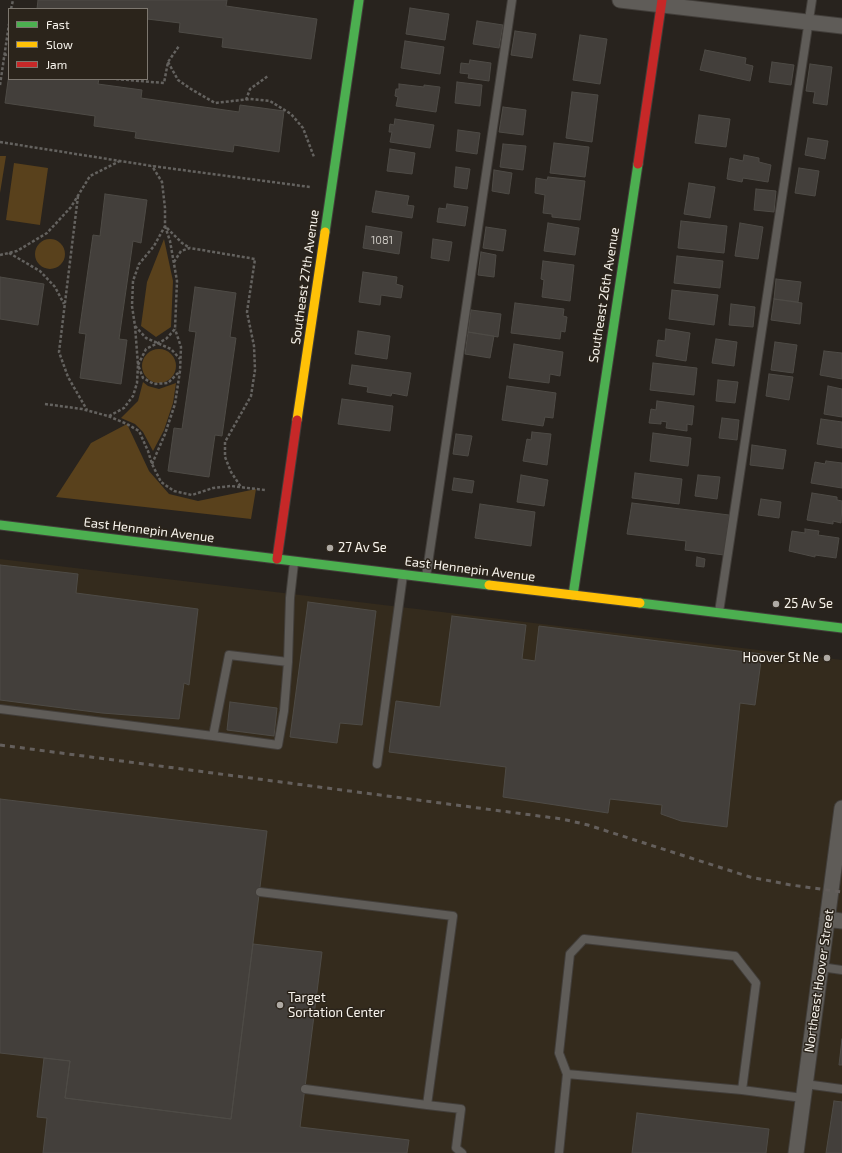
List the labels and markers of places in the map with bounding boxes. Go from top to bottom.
place label: 27 Av Se [338,540,387,556]
marker: 27 Av Se [325,543,335,553]
place label: 25 Av Se [784,596,833,612]
marker: 25 Av Se [771,599,781,609]
place label: Hoover St Ne [743,650,819,666]
marker: Hoover St Ne [822,653,832,663]
place label: Target Sortation Center [288,990,385,1021]
marker: Target Sortation Center [275,1000,285,1010]

